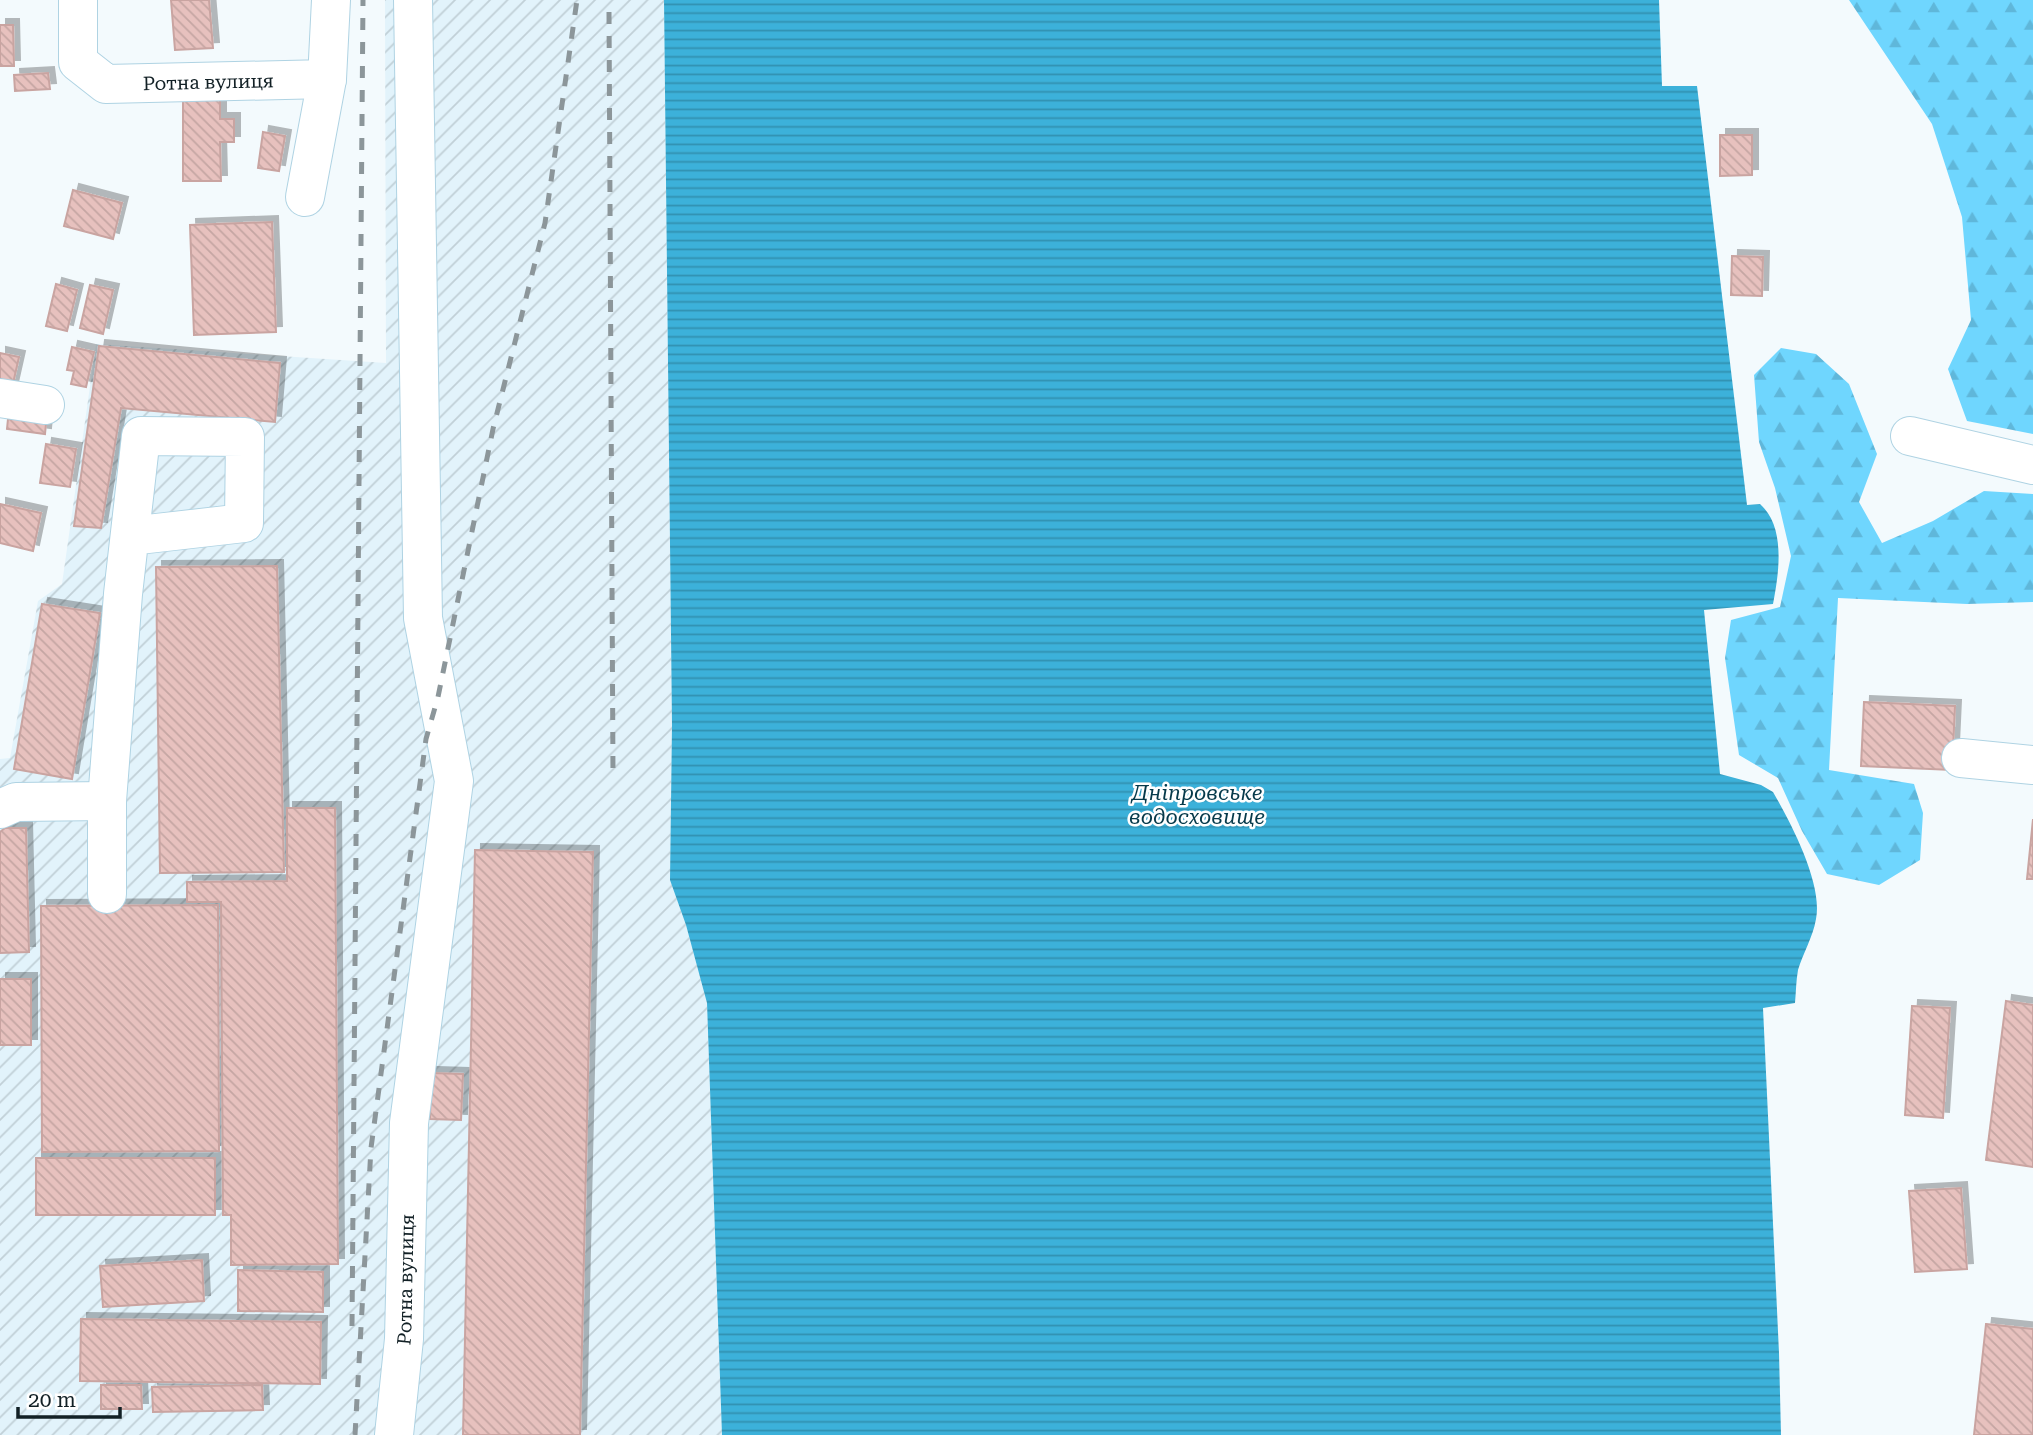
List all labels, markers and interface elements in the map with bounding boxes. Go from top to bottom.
street label: Ротна вулиця [143,69,274,95]
water label: Дніпровське водосховище [1129,781,1265,829]
street label: Ротна вулиця [392,1214,419,1346]
scale bar [18,1376,119,1420]
text: 20 m [28,1388,76,1412]

